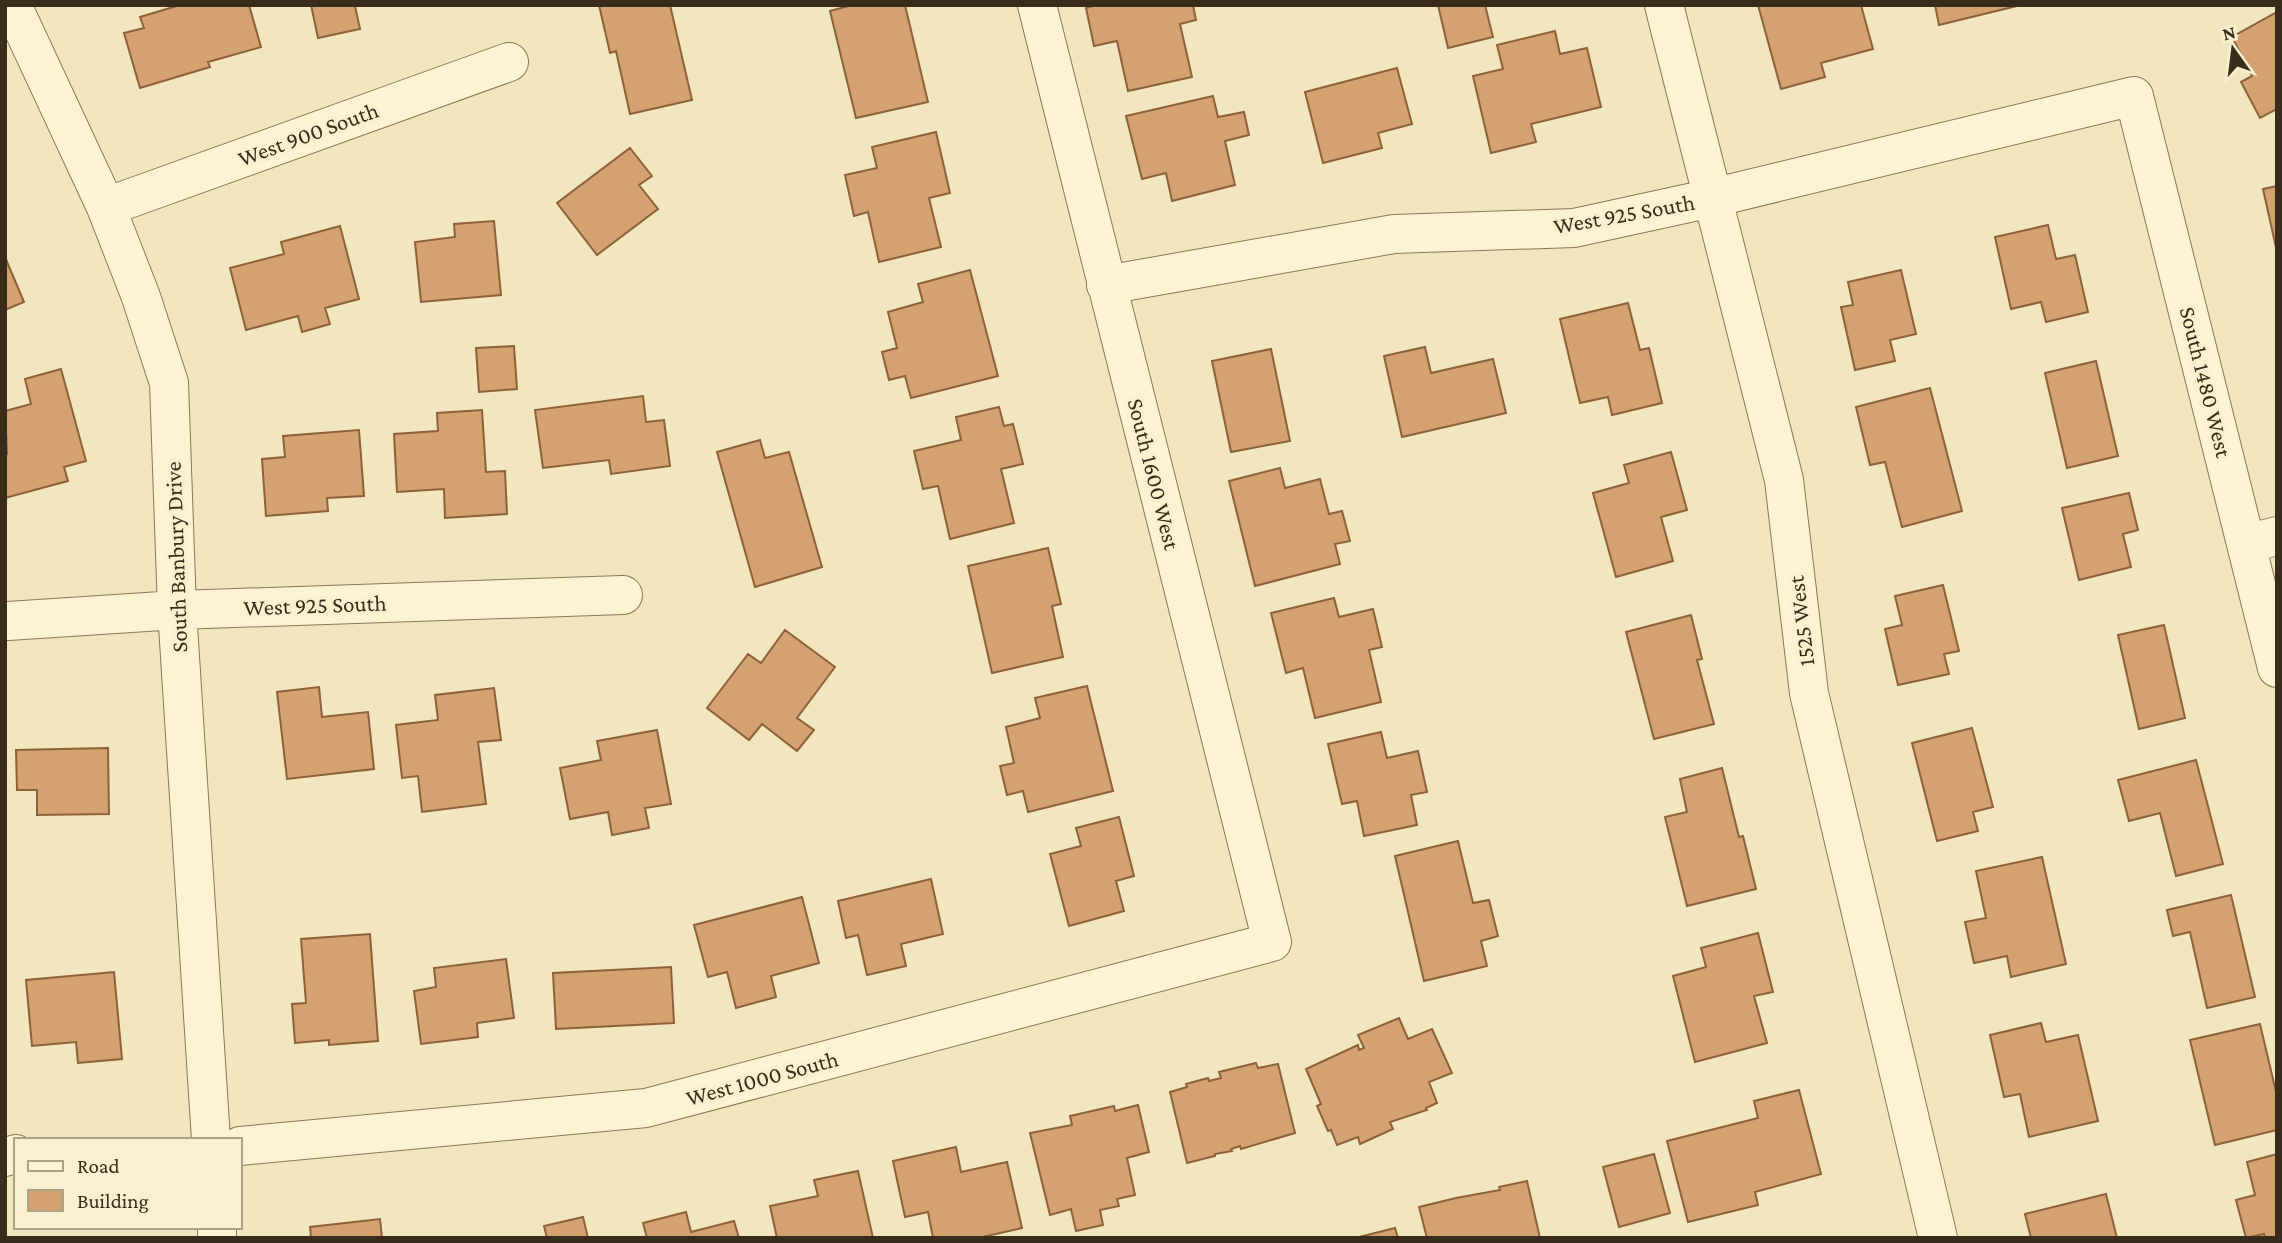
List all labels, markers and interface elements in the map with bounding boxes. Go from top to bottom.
north arrow [2198,14,2268,84]
text: N [2220,21,2238,45]
street label: West 900 South [234,97,382,171]
street label: West 925 South [1551,189,1697,239]
street label: South 1480 West [2175,304,2237,461]
street label: South 1600 West [1123,396,1185,553]
street label: South Banbury Drive [160,461,192,653]
street label: 1525 West [1783,574,1819,668]
street label: West 925 South [243,590,387,620]
street label: West 1000 South [683,1045,841,1111]
legend [14,1138,242,1229]
text: Road [77,1154,120,1178]
text: Building [77,1189,149,1213]

